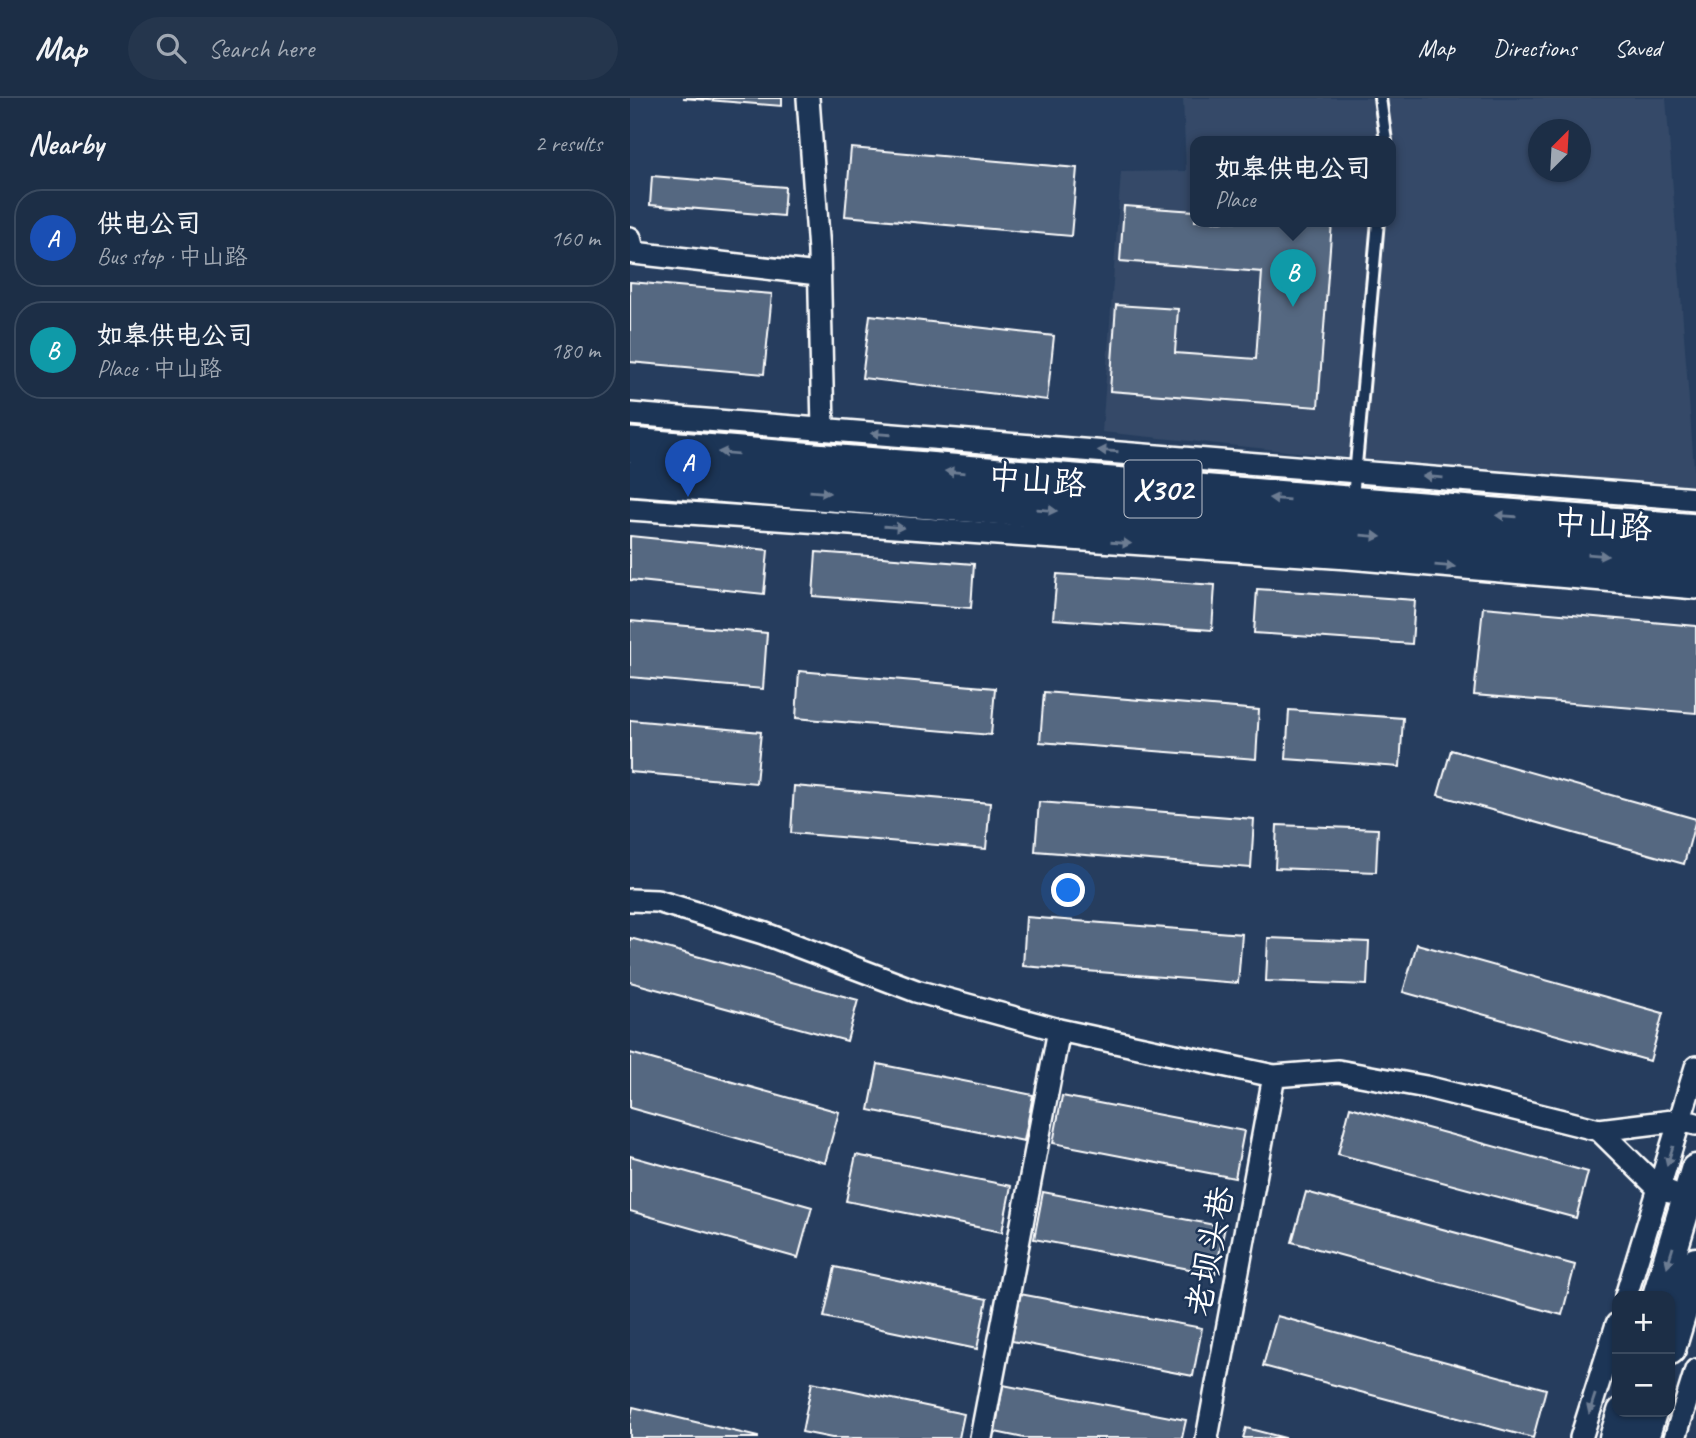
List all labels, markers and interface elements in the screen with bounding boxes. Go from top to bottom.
search box [128,17,618,80]
text: Map [35,27,86,69]
icon: search [152,29,190,67]
text: Search here [208,32,314,65]
text: Map [1418,33,1455,63]
text: Directions [1493,33,1576,63]
text: Saved [1614,33,1661,63]
north arrow [1528,119,1591,182]
text: Nearby [28,125,104,163]
text: 2 results [535,129,602,158]
popup [1190,136,1396,227]
text: 如皋供电公司 [1215,152,1371,185]
text: Place [1215,185,1255,214]
text: 供电公司 [97,207,201,240]
text: A [47,224,59,253]
text: 160 m [551,224,600,253]
text: Bus stop · 中山路 [97,242,248,271]
pin: B [1270,249,1316,307]
text: 如皋供电公司 [97,319,253,352]
text: B [47,336,59,365]
text: 180 m [551,336,600,365]
text: Place · 中山路 [97,354,222,383]
one-way arrow [870,428,892,439]
pin: A [665,439,711,497]
one-way arrow [1097,445,1119,456]
one-way arrow [717,447,739,458]
street label: 中山路 [986,455,1088,505]
road number: X302 [1124,460,1202,517]
one-way arrow [943,466,965,477]
one-way arrow [1421,471,1443,482]
one-way arrow [809,487,831,498]
one-way arrow [1268,493,1290,504]
street label: 中山路 [1552,501,1654,549]
one-way arrow [1036,505,1058,516]
one-way arrow [1495,510,1517,521]
one-way arrow [883,522,905,533]
one-way arrow [1361,531,1383,542]
one-way arrow [1110,537,1132,548]
one-way arrow [1587,550,1609,561]
one-way arrow [1434,561,1456,572]
your location [1051,873,1085,907]
one-way arrow [1664,1146,1675,1167]
street label: 老坝头巷 [1177,1182,1243,1320]
one-way arrow [1665,1246,1675,1267]
map controls [1612,1291,1675,1417]
button: + [1612,1291,1675,1354]
button: − [1612,1354,1675,1417]
one-way arrow [1586,1394,1596,1415]

